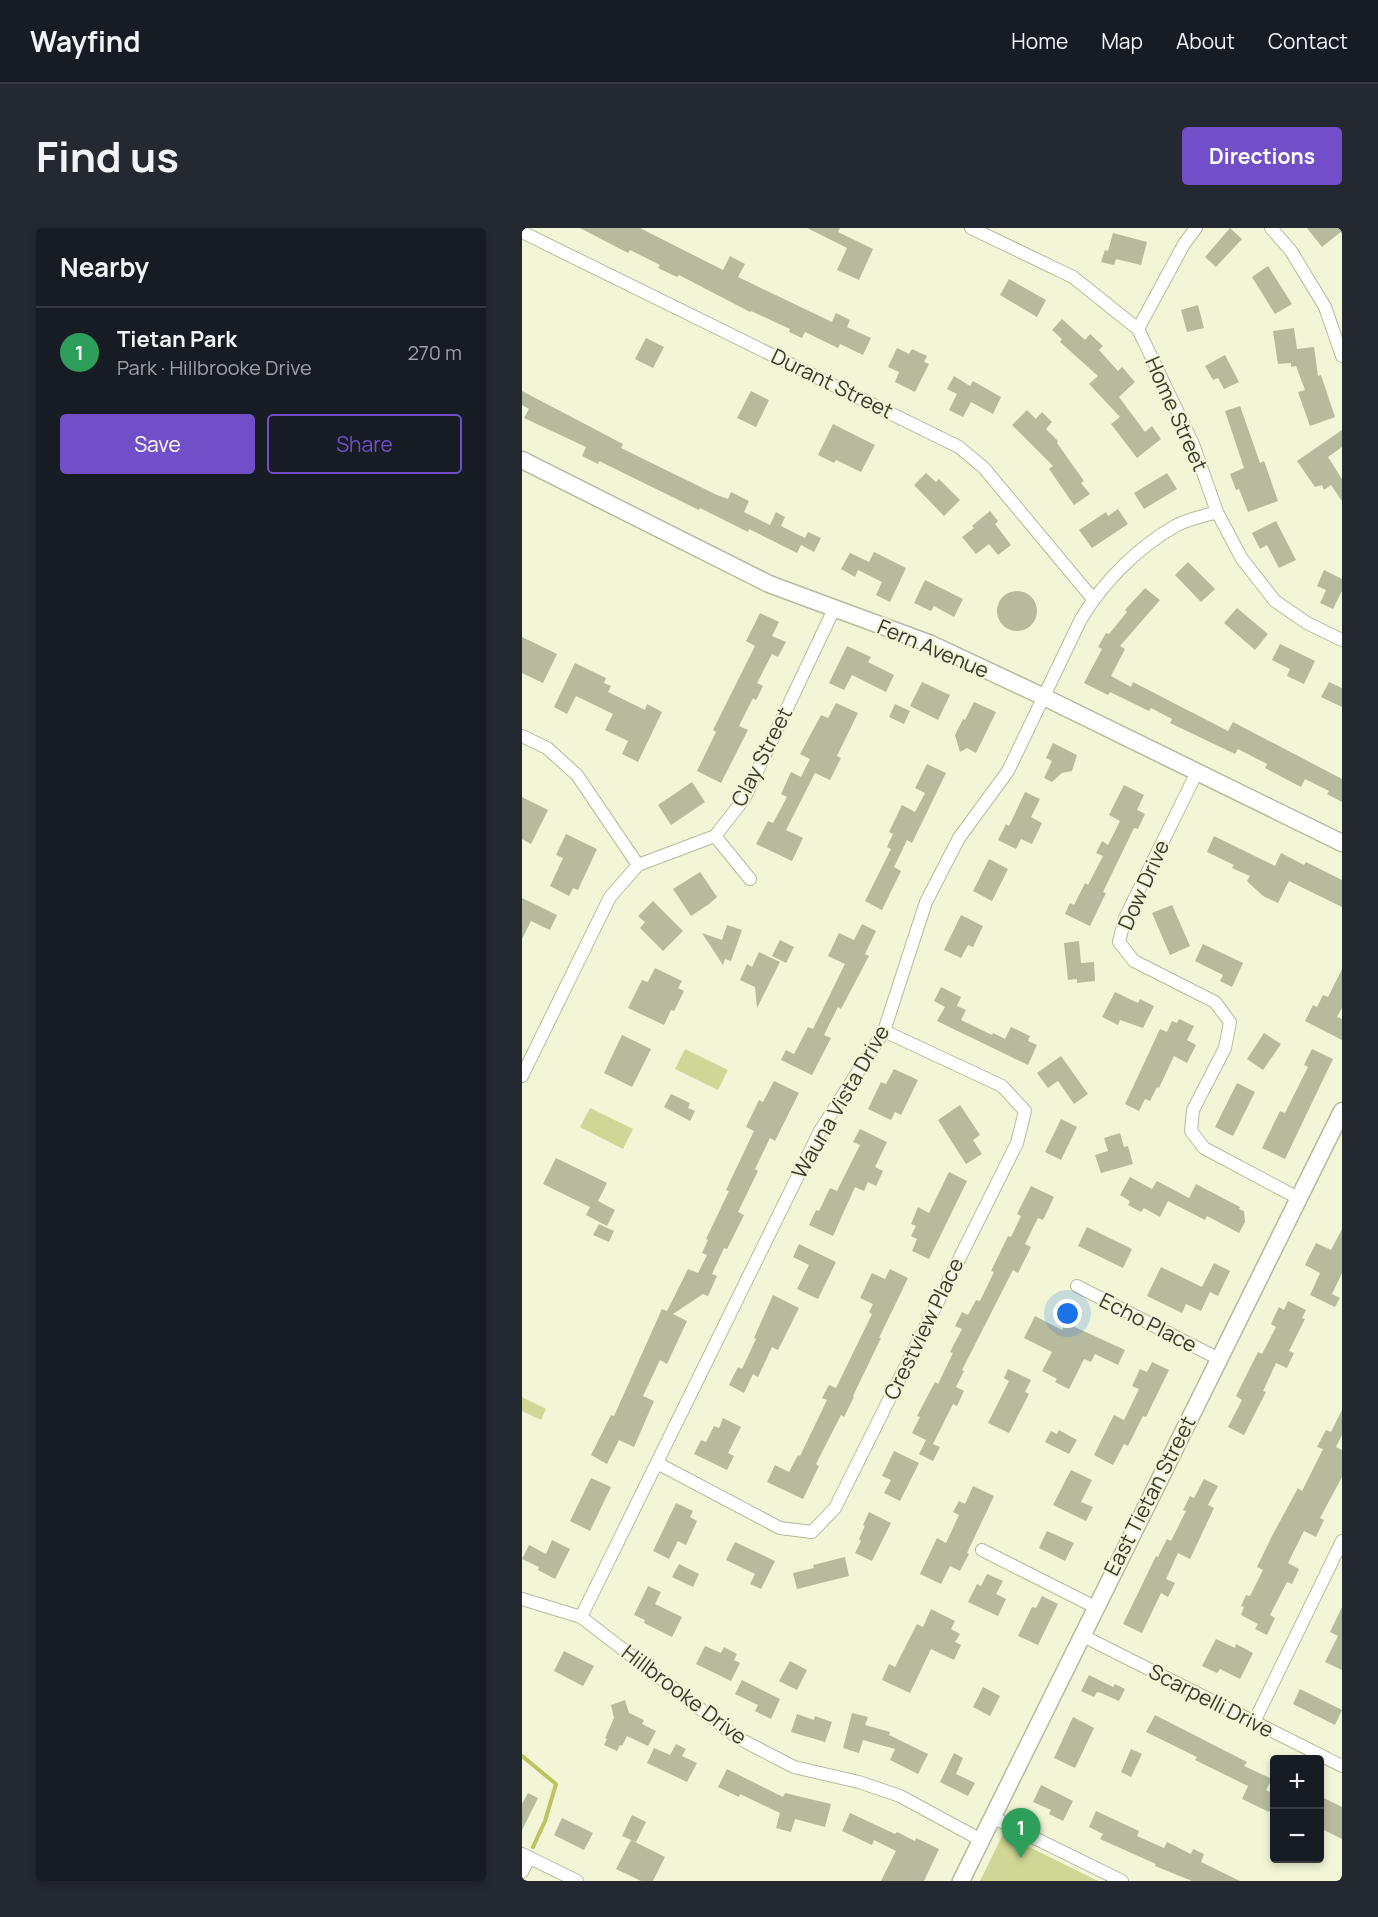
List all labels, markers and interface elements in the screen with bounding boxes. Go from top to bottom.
text: Wayfind [30,22,140,60]
text: Home [1011,27,1068,55]
text: Map [1101,27,1143,55]
text: About [1176,27,1235,55]
text: Contact [1268,27,1348,55]
text: Find us [36,127,179,185]
button: Directions [1182,127,1342,185]
text: Nearby [60,249,149,285]
text: Tietan Park [117,324,237,354]
text: 1 [75,339,84,366]
text: 270 m [407,339,462,366]
street label: Durant Street [767,342,898,425]
street label: Home Street [1139,352,1215,475]
text: Park · Hillbrooke Drive [117,354,312,381]
button: Save [60,414,255,474]
button: Share [267,414,462,474]
street label: Fern Avenue [873,612,993,684]
street label: Clay Street [724,702,798,811]
street label: Dow Drive [1111,835,1175,934]
street label: Wauna Vista Drive [785,1020,895,1183]
street label: Crestview Place [877,1253,970,1404]
street label: Echo Place [1095,1286,1202,1359]
your location [1053,1299,1082,1328]
street label: East Tietan Street [1097,1411,1201,1580]
street label: Hillbrooke Drive [616,1638,753,1750]
street label: Scarpelli Drive [1144,1657,1279,1744]
map controls [1270,1755,1324,1863]
button: + [1270,1755,1324,1809]
pin: 1 [1002,1808,1040,1858]
button: − [1270,1809,1324,1863]

